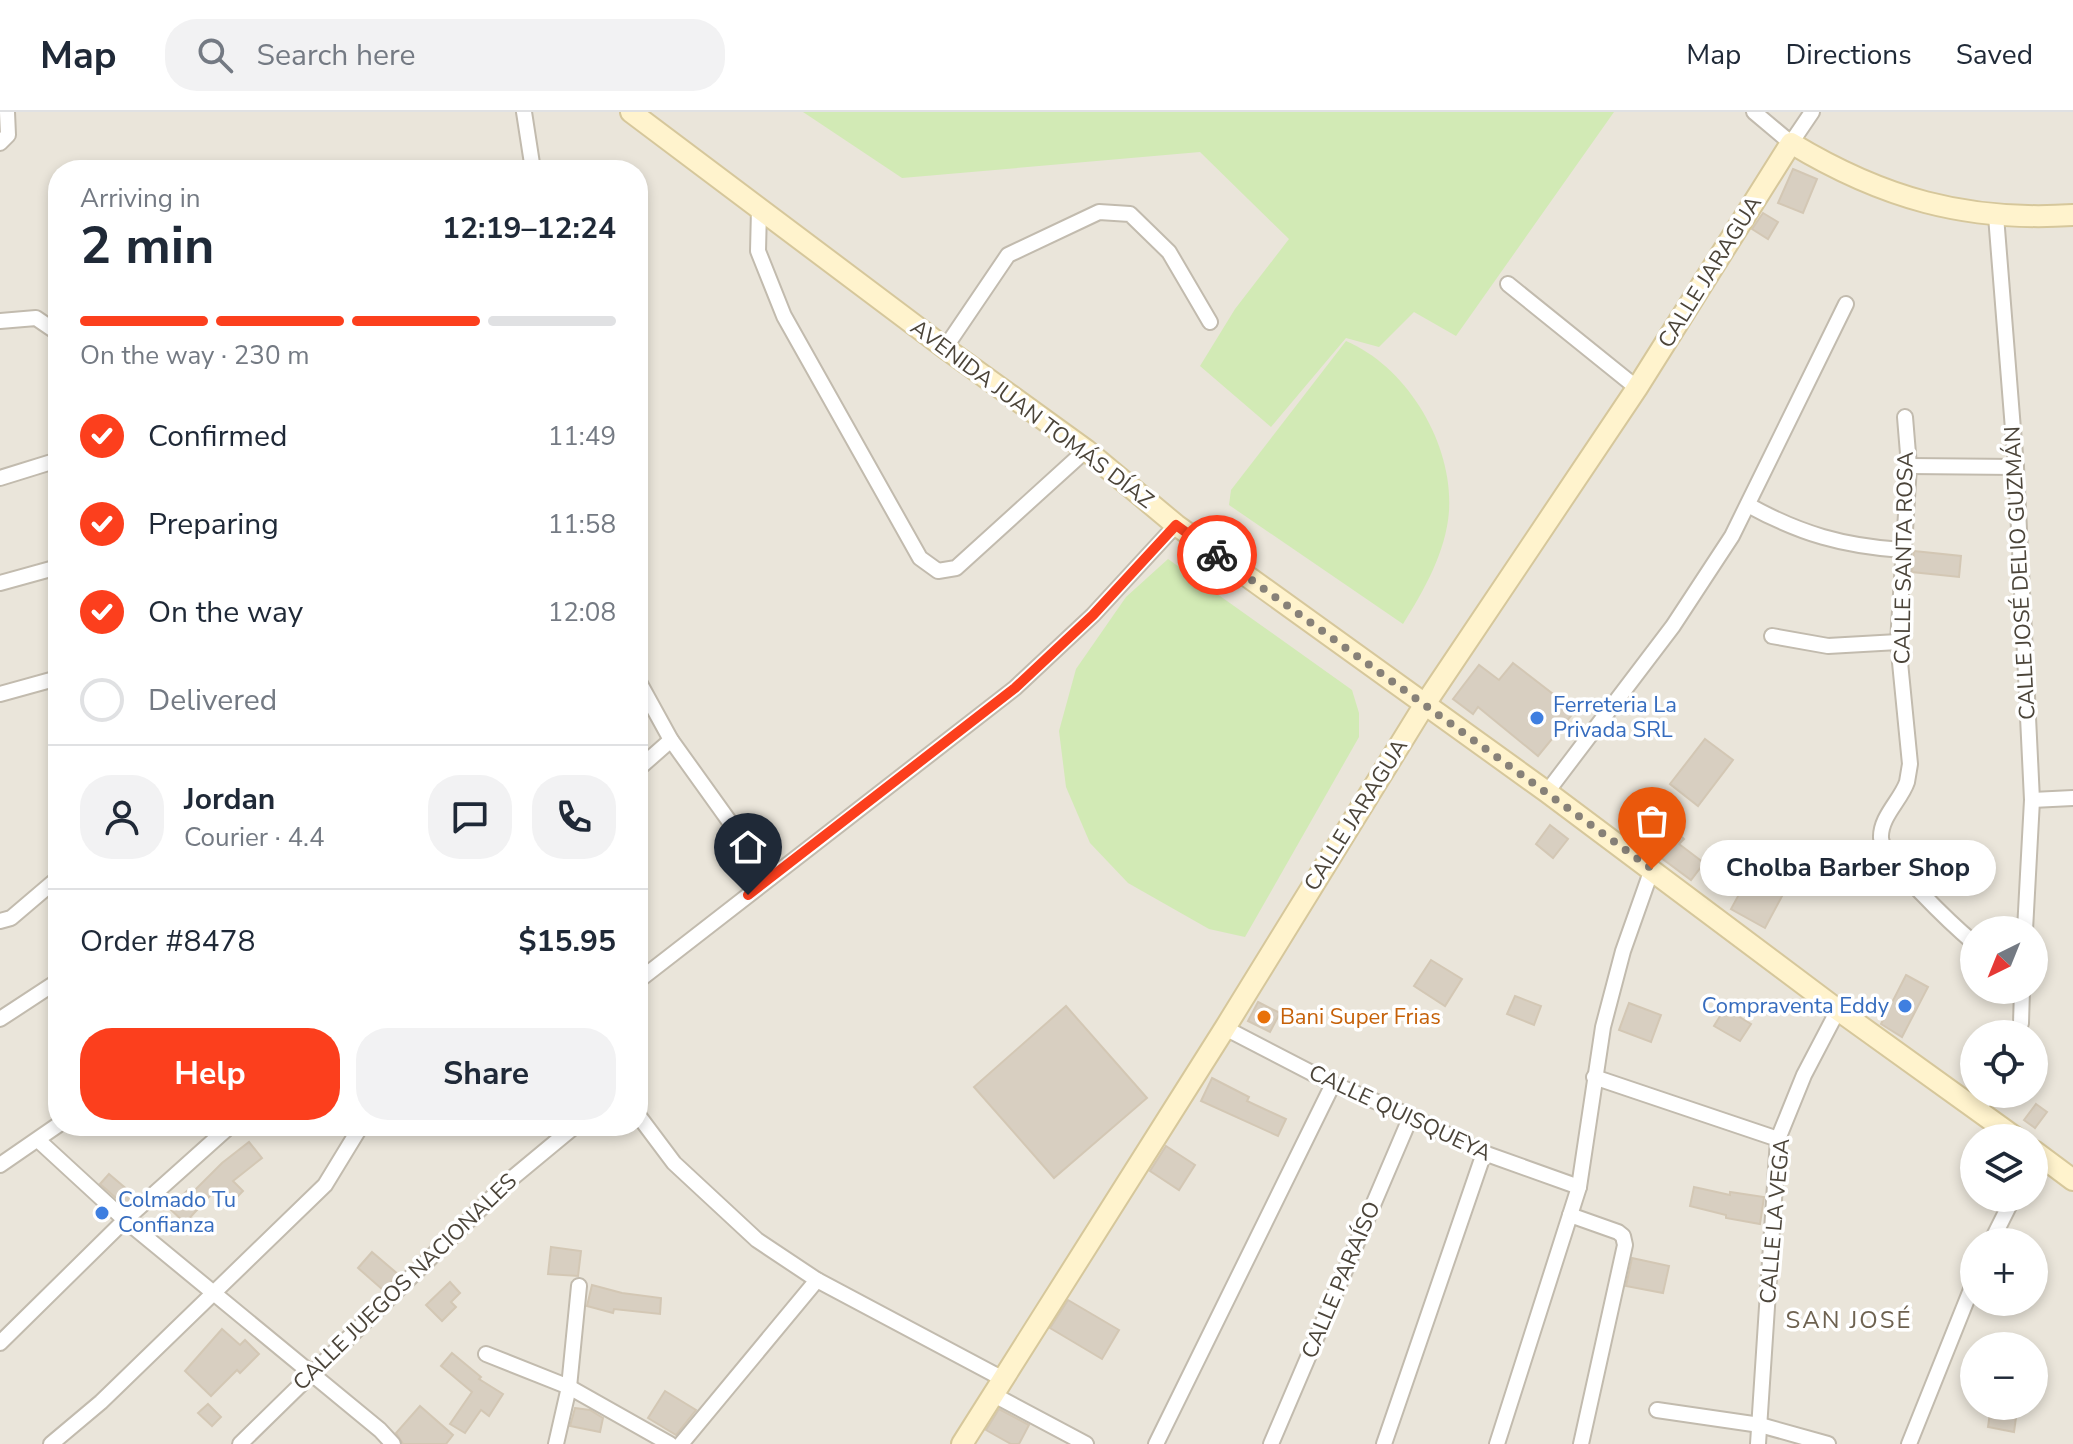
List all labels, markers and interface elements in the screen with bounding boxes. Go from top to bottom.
search box [165,19,725,91]
text: Map [40,30,117,81]
icon: search [193,33,237,77]
text: Search here [257,35,416,76]
text: Map [1686,36,1741,74]
text: Directions [1785,36,1912,74]
text: Saved [1956,36,2033,74]
text: Arriving in [80,181,201,216]
street label: CALLE JARAGUA [1651,190,1769,354]
text: 12:19–12:24 [442,208,616,249]
text: 2 min [80,210,215,281]
street label: AVENIDA JUAN TOMÁS DÍAZ [904,313,1160,515]
text: On the way · 230 m [80,338,309,373]
icon: check [80,414,124,458]
text: Confirmed [148,416,288,457]
text: 11:49 [548,419,616,454]
street label: CALLE JOSÉ DELIO GUZMÁN [1997,425,2043,721]
street label: CALLE SANTA ROSA [1887,451,1921,665]
icon: check [80,502,124,546]
text: Preparing [148,504,279,545]
text: 11:58 [548,507,616,542]
courier [1177,515,1257,595]
icon: bike [1195,533,1239,577]
icon: check [80,590,124,634]
text: On the way [148,592,303,633]
text: 12:08 [548,595,616,630]
text: Delivered [148,680,277,721]
place label: Ferreteria La Privada SRL [1553,690,1677,745]
marker: Ferreteria La Privada SRL [1528,709,1546,727]
street label: CALLE JARAGUA [1297,733,1415,897]
button: person [80,775,164,859]
button: chat [428,775,512,859]
button: phone [532,775,616,859]
text: Jordan [184,779,275,820]
pin [1618,787,1686,869]
icon: bag [1630,799,1674,843]
pin [714,813,782,895]
text: Courier · 4.4 [184,820,325,855]
icon: home [726,825,770,869]
callout: Cholba Barber Shop [1700,841,1996,897]
text: Cholba Barber Shop [1726,850,1970,885]
north arrow [1960,916,2048,1004]
map controls [1960,916,2048,1420]
text: Order #8478 [80,921,255,962]
text: $15.95 [519,921,616,962]
place label: Compraventa Eddy [1702,991,1890,1021]
marker: Compraventa Eddy [1896,997,1914,1015]
place label: Bani Super Frias [1280,1002,1441,1032]
marker: Bani Super Frias [1255,1008,1273,1026]
button: locate [1960,1020,2048,1108]
button: Help [80,1028,340,1120]
button: Share [356,1028,616,1120]
street label: CALLE QUISQUEYA [1304,1058,1496,1168]
button: layers [1960,1124,2048,1212]
street label: CALLE LA VEGA [1753,1137,1797,1305]
street label: CALLE JUEGOS NACIONALES [286,1167,524,1397]
place label: Colmado Tu Confianza [118,1185,236,1240]
street label: CALLE PARAÍSO [1294,1197,1388,1363]
marker: Colmado Tu Confianza [93,1204,111,1222]
button: + [1960,1228,2048,1316]
district label: SAN JOSÉ [1785,1304,1913,1336]
button: − [1960,1332,2048,1420]

